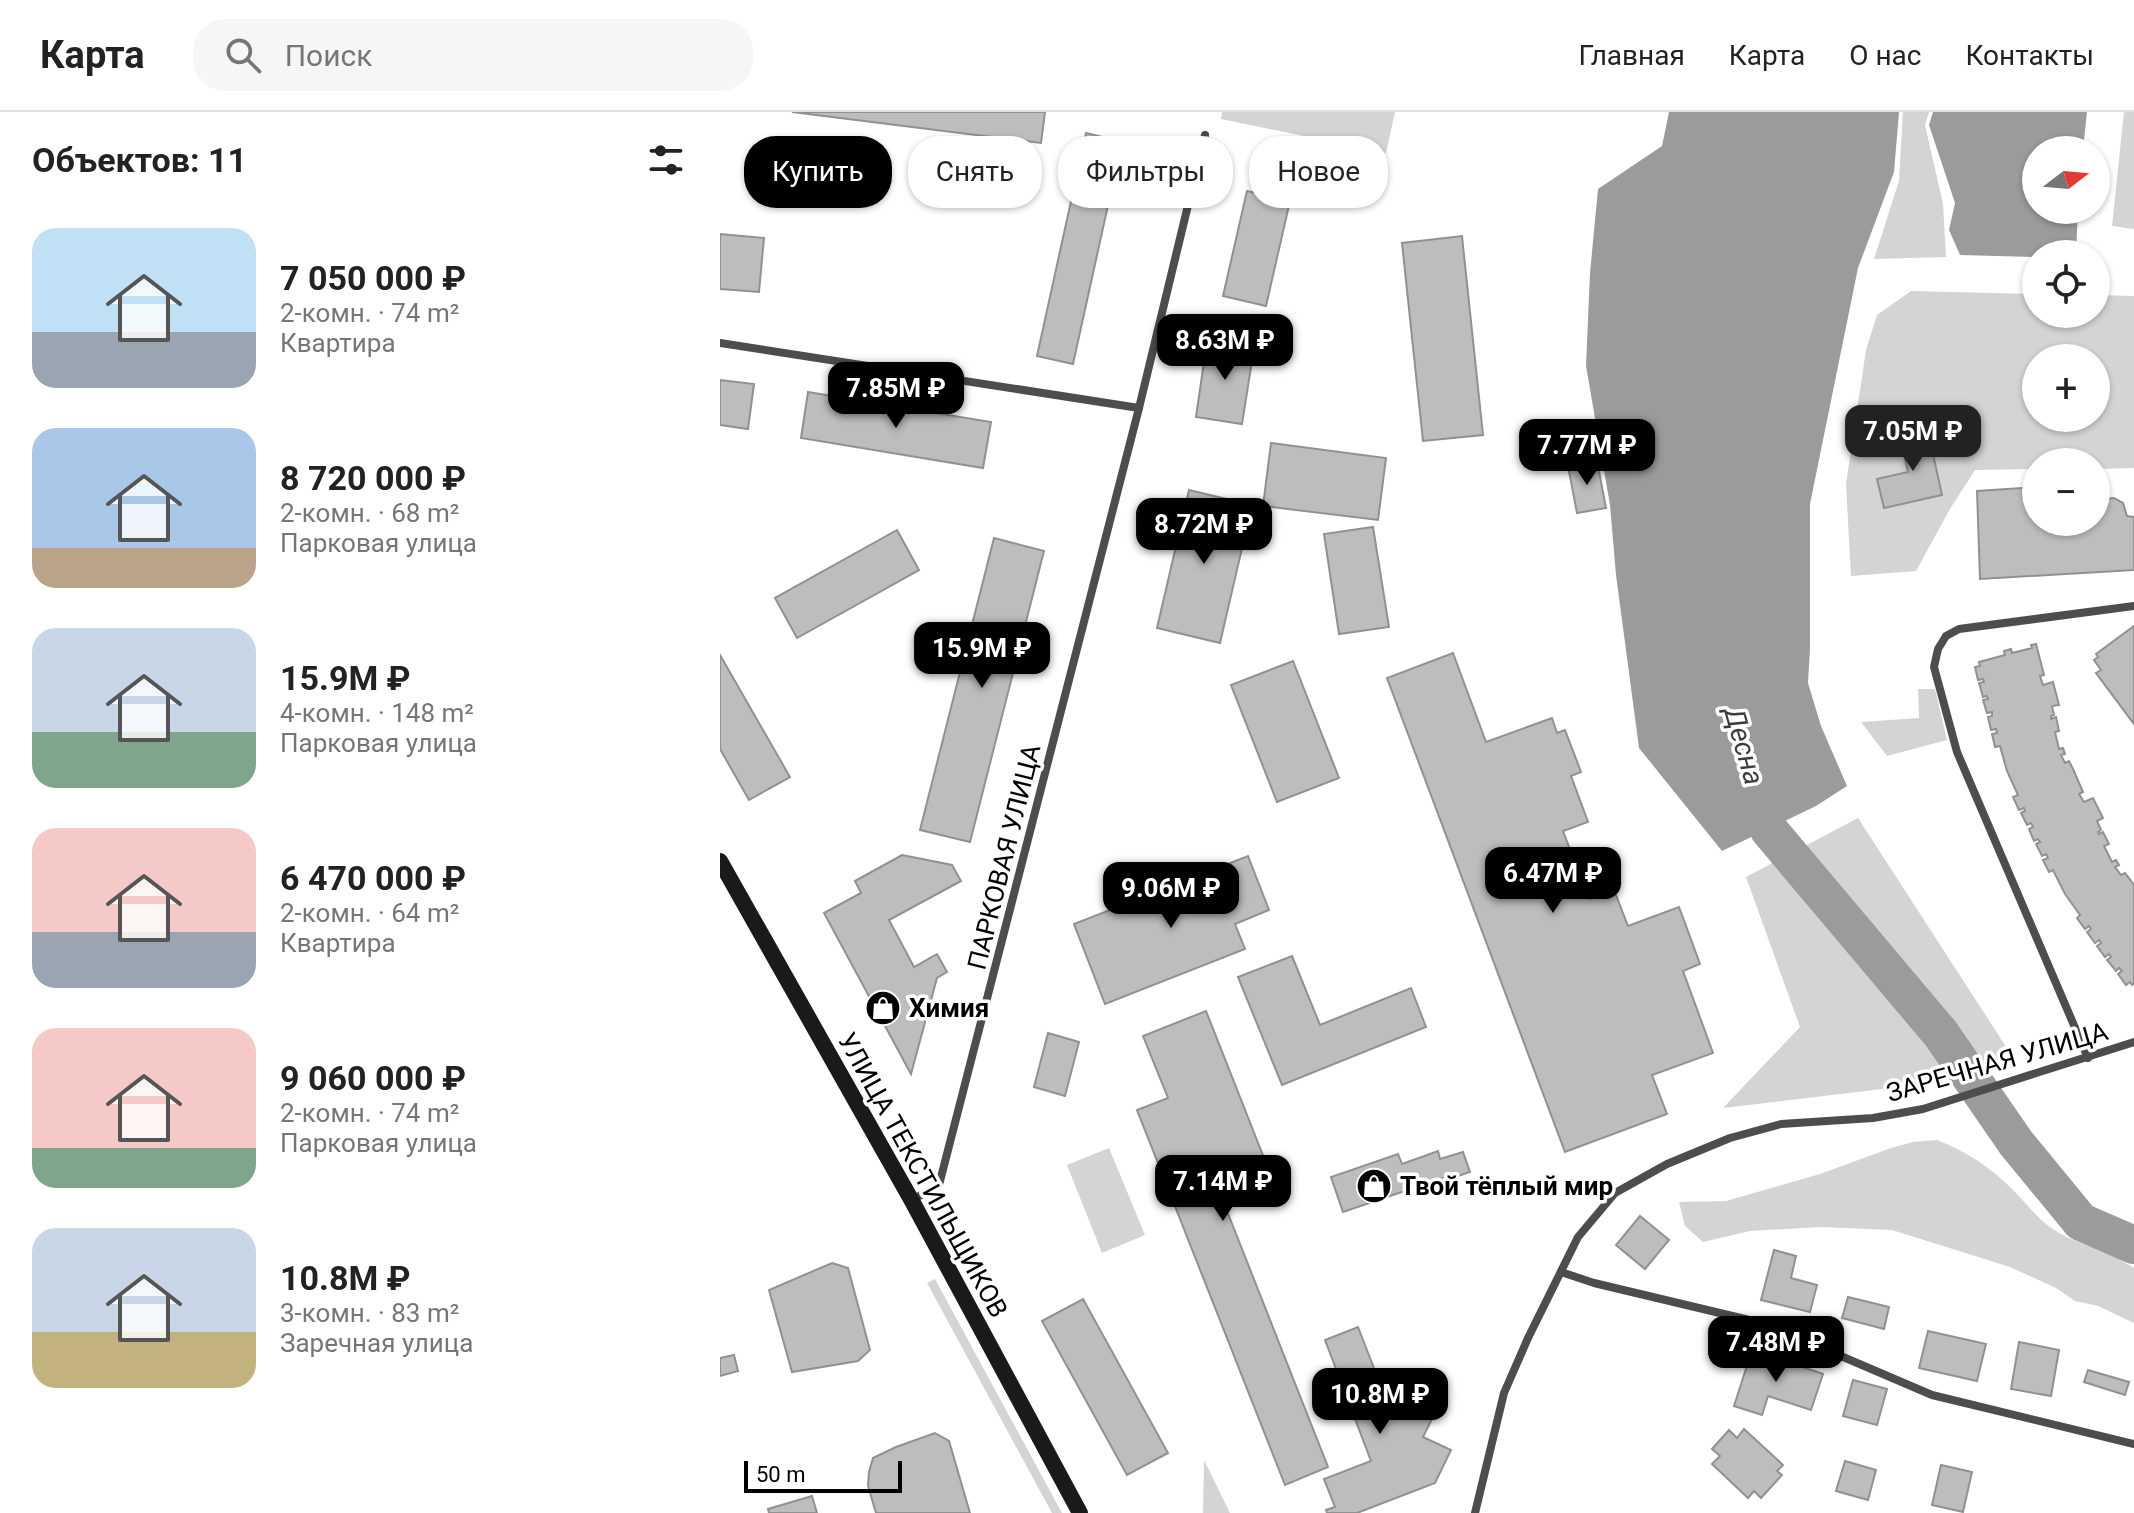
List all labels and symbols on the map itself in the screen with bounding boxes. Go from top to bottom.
north arrow [2022,136,2110,224]
pin: 8.63M ₽ [1151,314,1299,382]
pin: 7.85M ₽ [822,362,970,430]
pin: 7.05M ₽ [1839,405,1987,473]
pin: 7.77M ₽ [1513,419,1661,487]
pin: 8.72M ₽ [1130,498,1278,566]
pin: 15.9M ₽ [908,622,1056,690]
water label: Десна [1717,701,1771,789]
street label: ПАРКОВАЯ УЛИЦА [961,741,1047,973]
pin: 6.47M ₽ [1479,847,1627,915]
pin: 9.06M ₽ [1097,862,1245,930]
shop icon: Химия [864,989,902,1027]
place label: Химия [909,993,989,1023]
street label: ЗАРЕЧНАЯ УЛИЦА [1883,1016,2111,1108]
street label: УЛИЦА ТЕКСТИЛЬЩИКОВ [832,1027,1014,1323]
pin: 7.14M ₽ [1149,1155,1297,1223]
shop icon: Твой тёплый мир [1355,1167,1393,1205]
place label: Твой тёплый мир [1400,1171,1613,1201]
pin: 7.48M ₽ [1702,1316,1850,1384]
pin: 10.8M ₽ [1306,1368,1454,1436]
scale bar [744,1457,902,1493]

